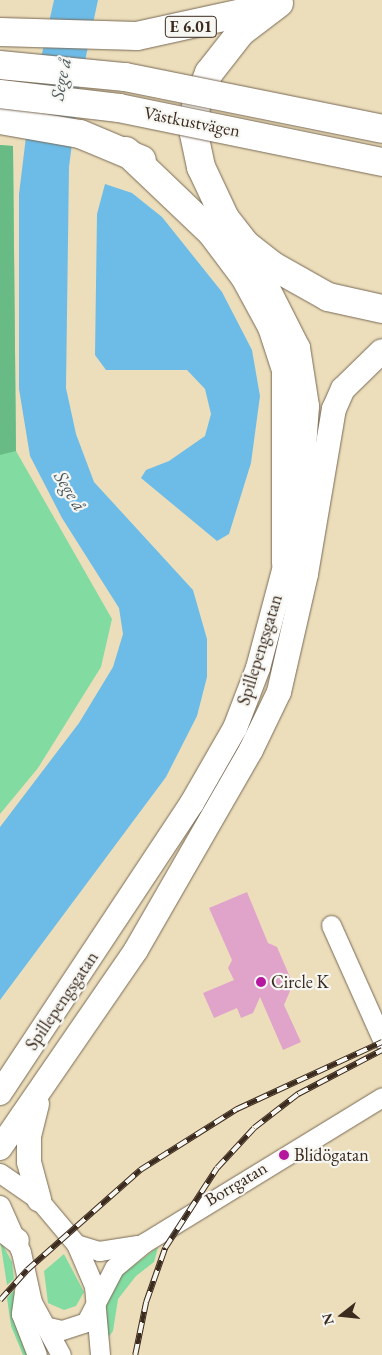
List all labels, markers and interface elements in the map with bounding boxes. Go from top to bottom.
road number: E 6.01 [165,14,217,41]
water label: Sege å [46,56,76,102]
street label: Västkustvägen [142,102,242,142]
water label: Sege å [49,467,91,515]
street label: Spillepengsgatan [233,592,287,708]
street label: Spillepengsgatan [21,947,103,1055]
place label: Circle K [271,971,329,993]
marker: Circle K [255,976,267,988]
place label: Blidögatan [294,1144,369,1166]
marker: Blidögatan [278,1149,290,1161]
street label: Borrgatan [201,1157,271,1211]
north arrow [317,1290,367,1340]
text: N [317,1311,338,1327]

